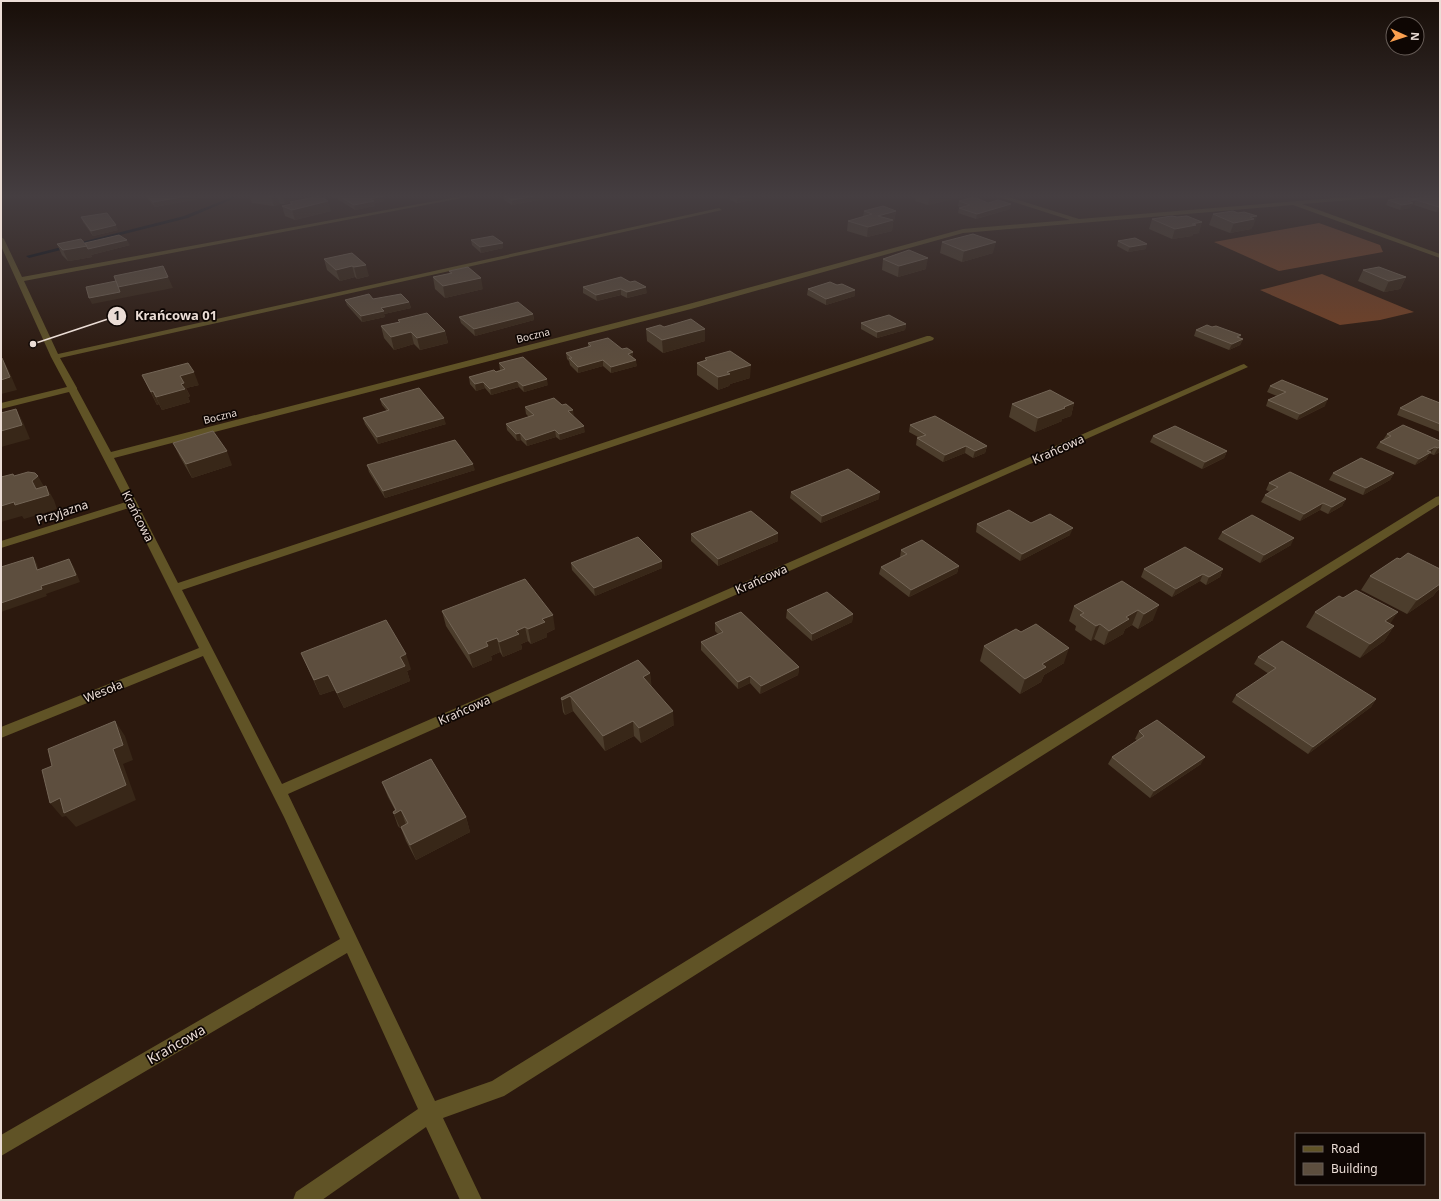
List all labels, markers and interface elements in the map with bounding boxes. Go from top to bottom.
north arrow [1385,16,1425,56]
text: N [1408,32,1423,41]
callout: Krańcowa 01 [107,303,225,328]
text: Krańcowa 01 [135,306,217,324]
text: 1 [114,307,120,324]
street label: Boczna [515,324,551,346]
street label: Boczna [202,405,238,427]
street label: Krańcowa [1029,430,1087,468]
street label: Krańcowa [118,488,158,544]
street label: Przyjazna [34,496,90,528]
street label: Krańcowa [732,560,790,598]
street label: Wesoła [81,676,125,706]
street label: Krańcowa [435,691,493,729]
street label: Krańcowa [143,1020,209,1068]
legend [1295,1133,1425,1185]
text: Road [1331,1140,1360,1157]
text: Building [1331,1160,1378,1177]

